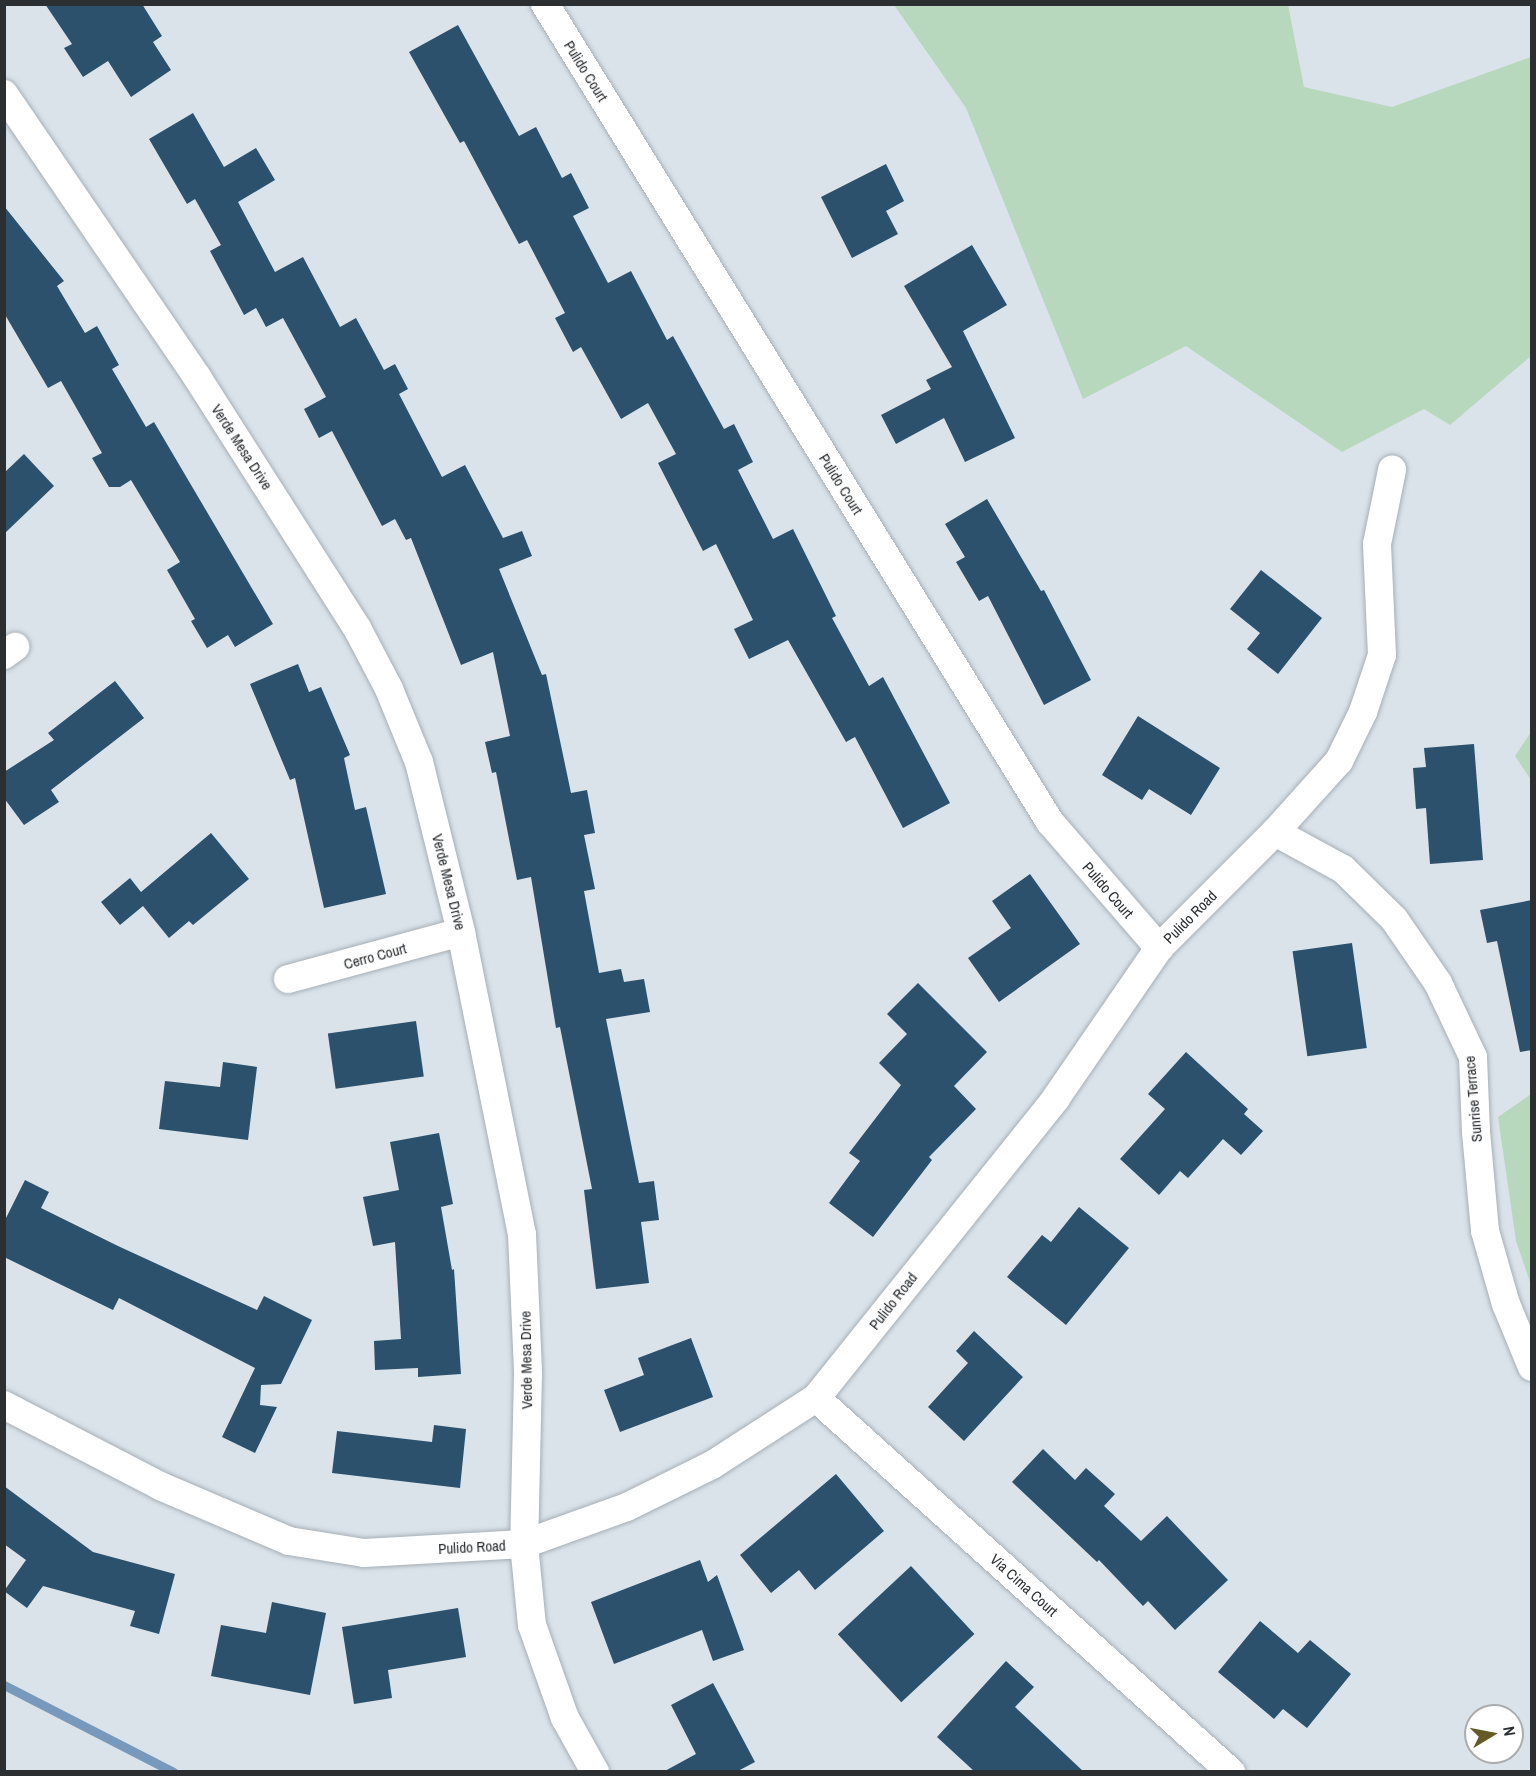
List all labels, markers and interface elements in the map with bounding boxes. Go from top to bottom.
street label: Pulido Court [560,37,612,105]
street label: Verde Mesa Drive [208,401,276,493]
street label: Pulido Court [815,450,867,518]
street label: Verde Mesa Drive [428,832,470,932]
street label: Pulido Court [1079,858,1137,922]
street label: Pulido Road [1160,887,1220,947]
street label: Cerro Court [342,939,408,973]
street label: Sunrise Terrace [1460,1055,1486,1143]
street label: Pulido Road [865,1269,921,1333]
street label: Verde Mesa Drive [516,1311,536,1409]
street label: Pulido Road [438,1536,506,1558]
street label: Via Cima Court [987,1550,1061,1620]
north arrow [1464,1704,1524,1764]
text: N [1498,1725,1521,1738]

